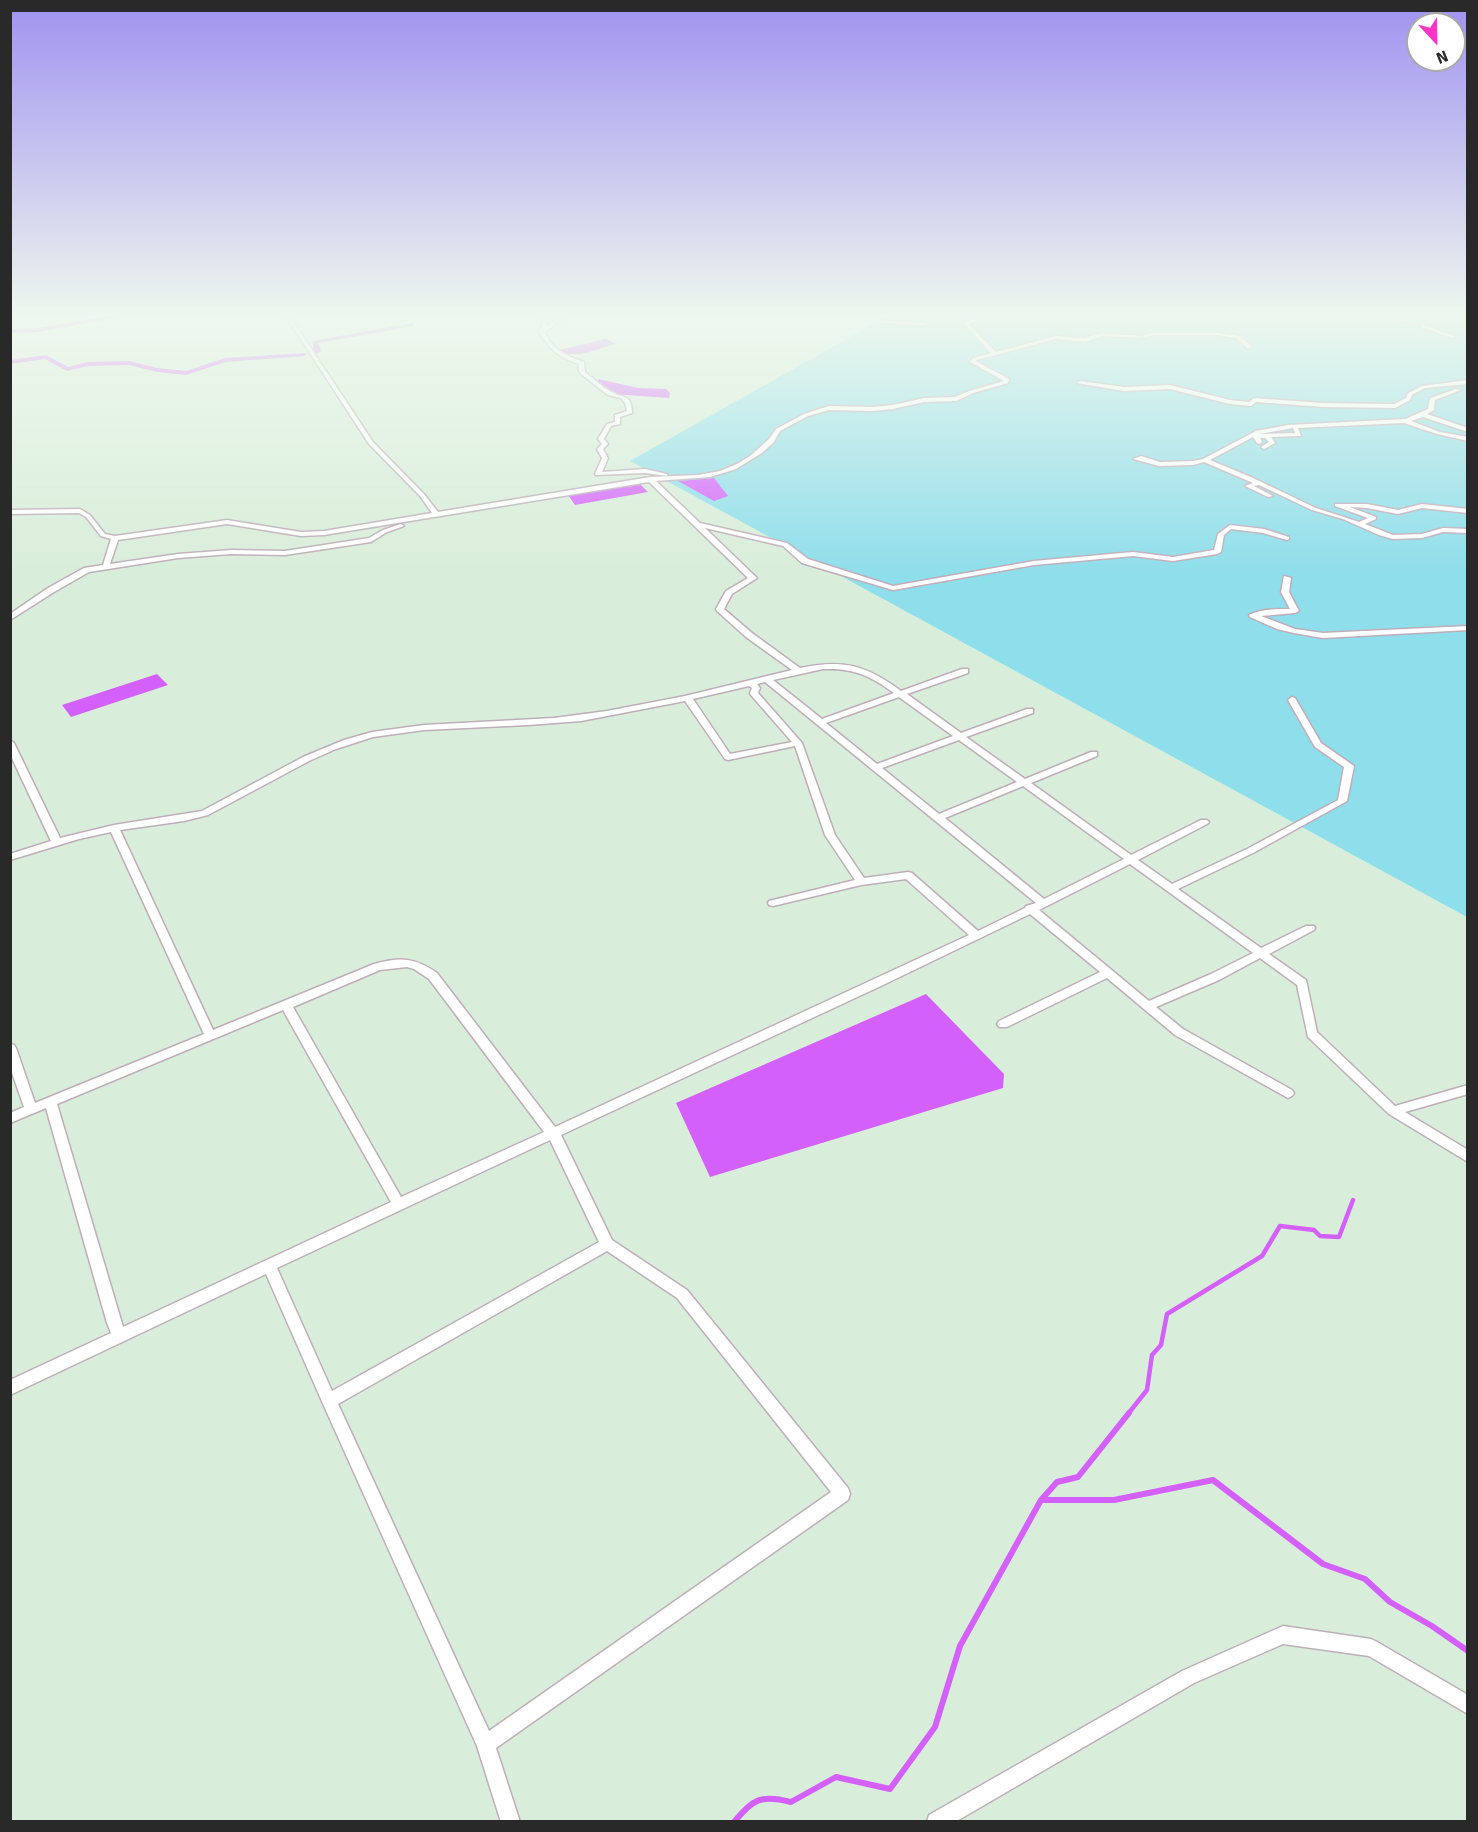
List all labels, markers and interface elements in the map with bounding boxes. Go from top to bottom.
north arrow [1406,12,1466,72]
text: N [1433,45,1451,68]

